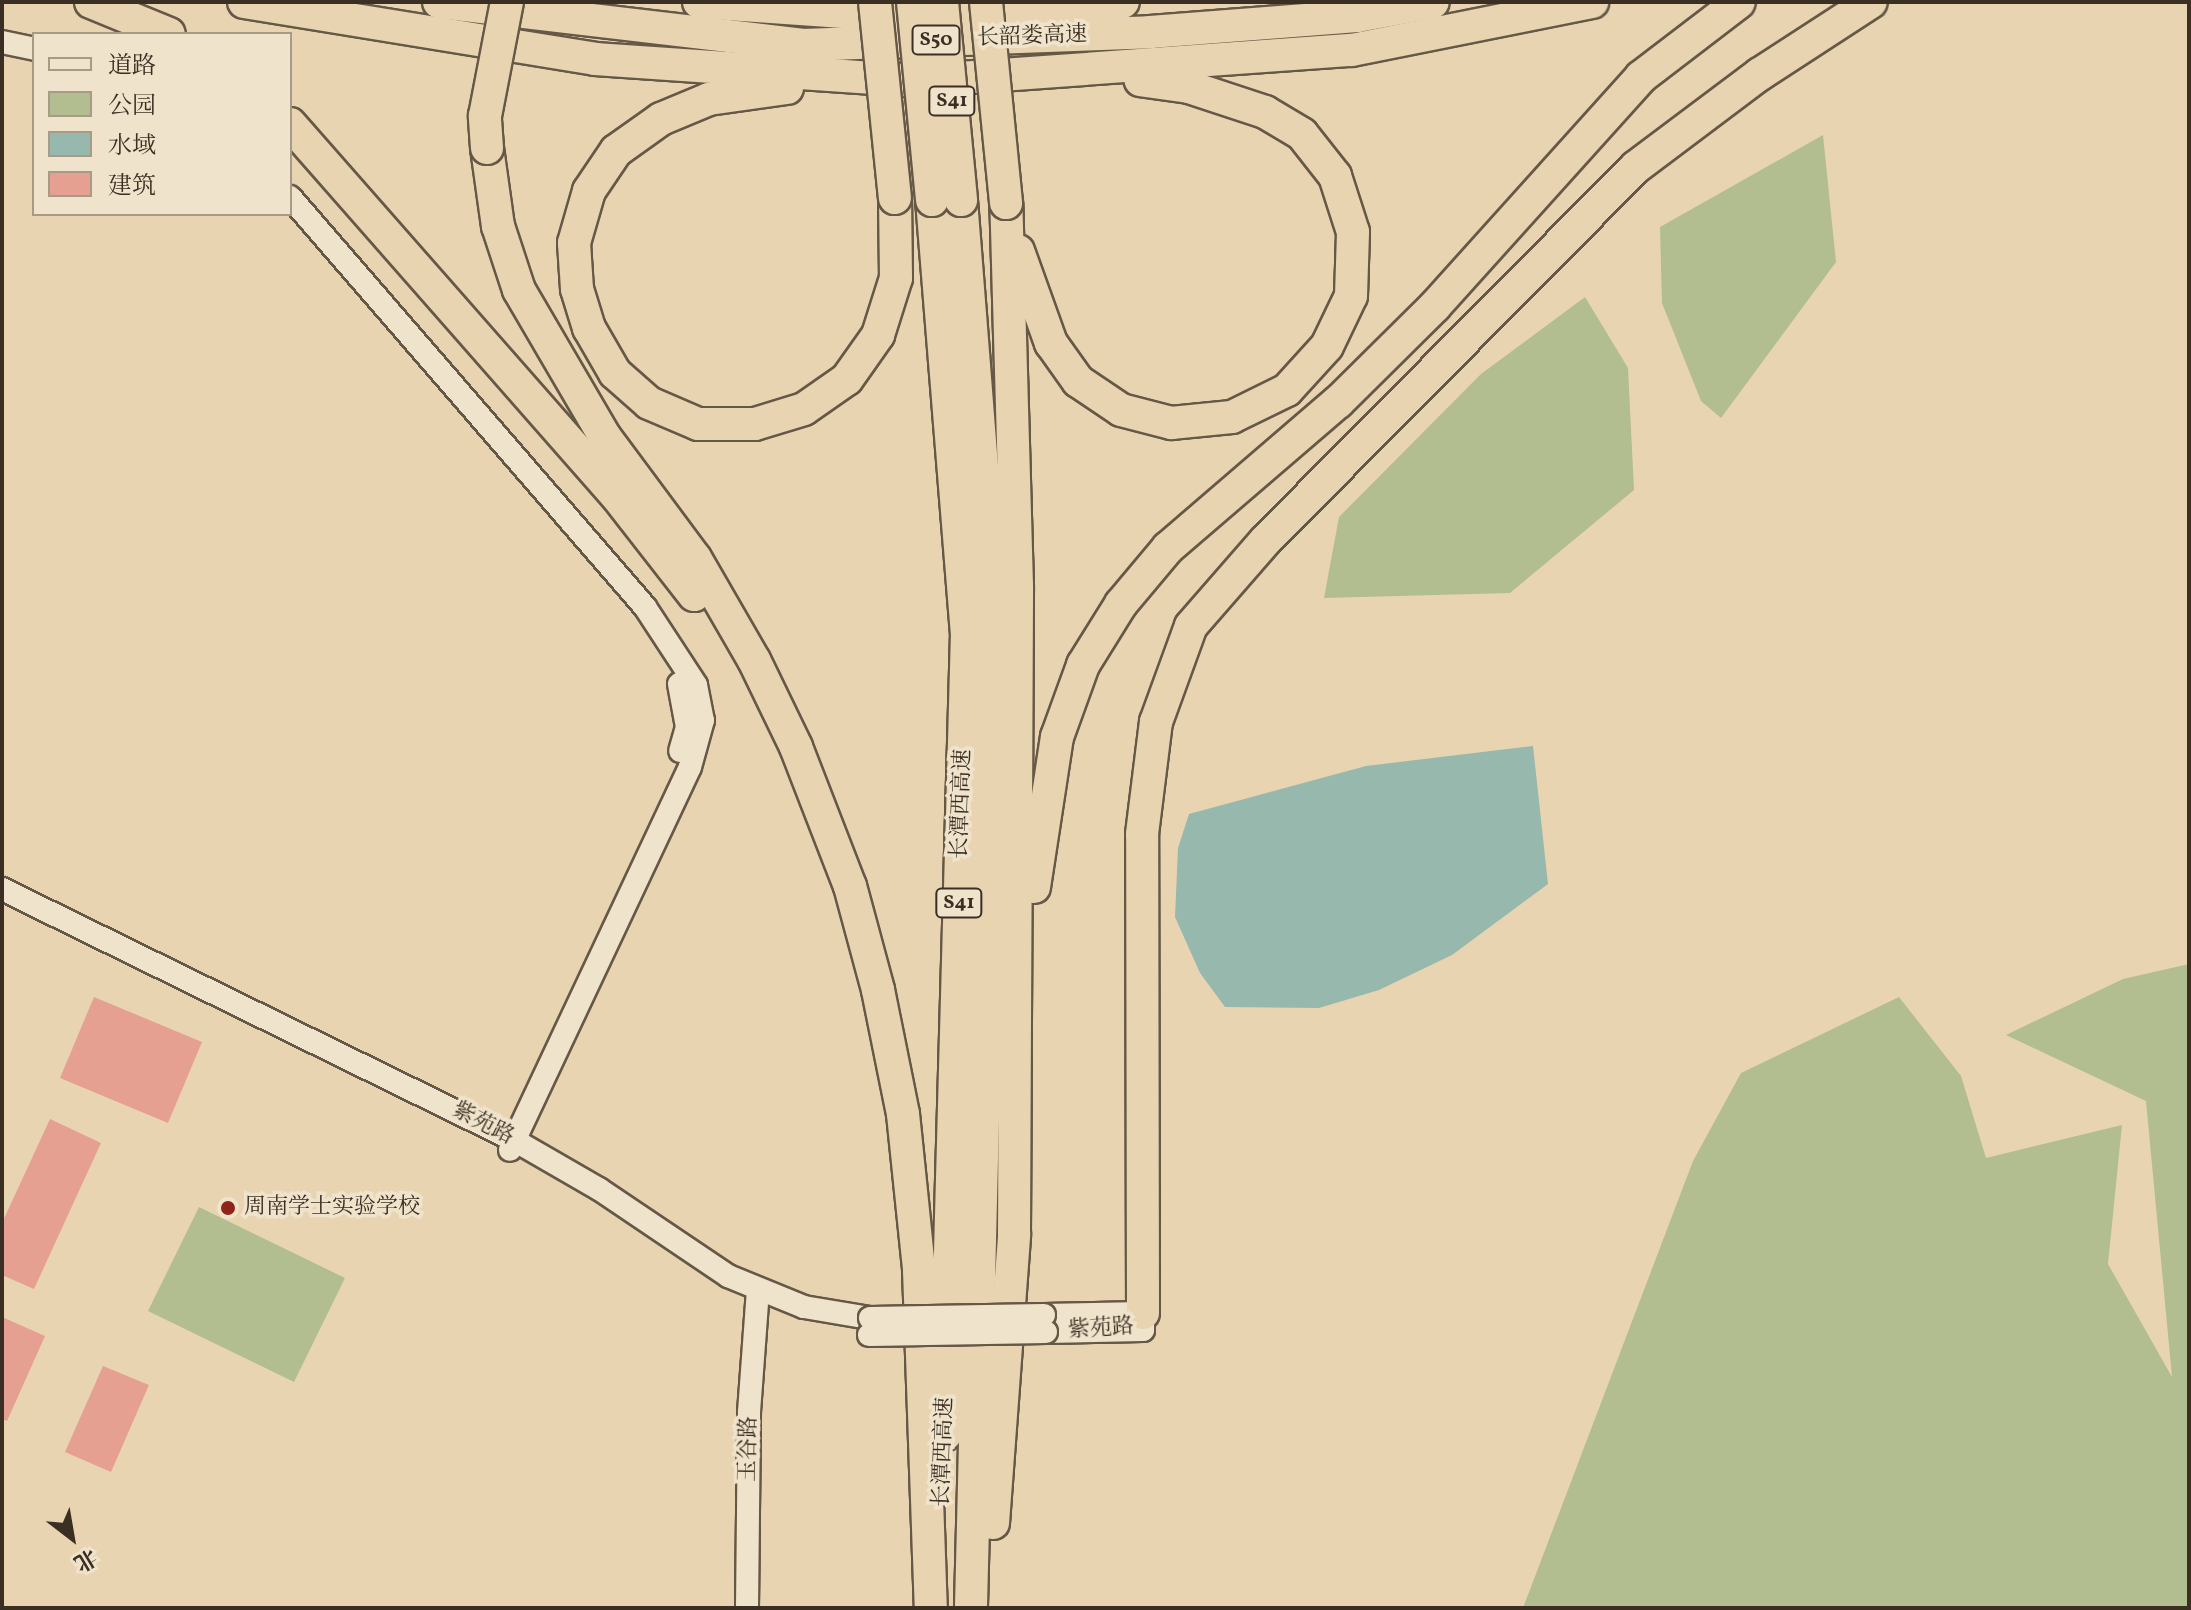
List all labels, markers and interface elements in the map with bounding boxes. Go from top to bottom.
street label: 长韶娄高速 [977,22,1087,52]
road number: S50 [910,24,962,56]
legend [32,32,292,216]
text: 道路 [108,50,156,84]
road number: S41 [928,85,976,117]
text: 公园 [108,90,156,124]
text: 水域 [108,130,156,164]
text: 建筑 [108,170,156,204]
street label: 长潭西高速 [947,749,977,859]
road number: S41 [935,887,983,919]
street label: 紫苑路 [448,1097,518,1151]
place label: 周南学士实验学校 [244,1195,420,1221]
marker: 周南学士实验学校 [219,1199,237,1217]
street label: 紫苑路 [1067,1314,1135,1344]
street label: 长潭西高速 [929,1397,959,1507]
street label: 玉谷路 [735,1416,763,1482]
north arrow [32,1498,112,1578]
text: 北 [67,1540,102,1578]

